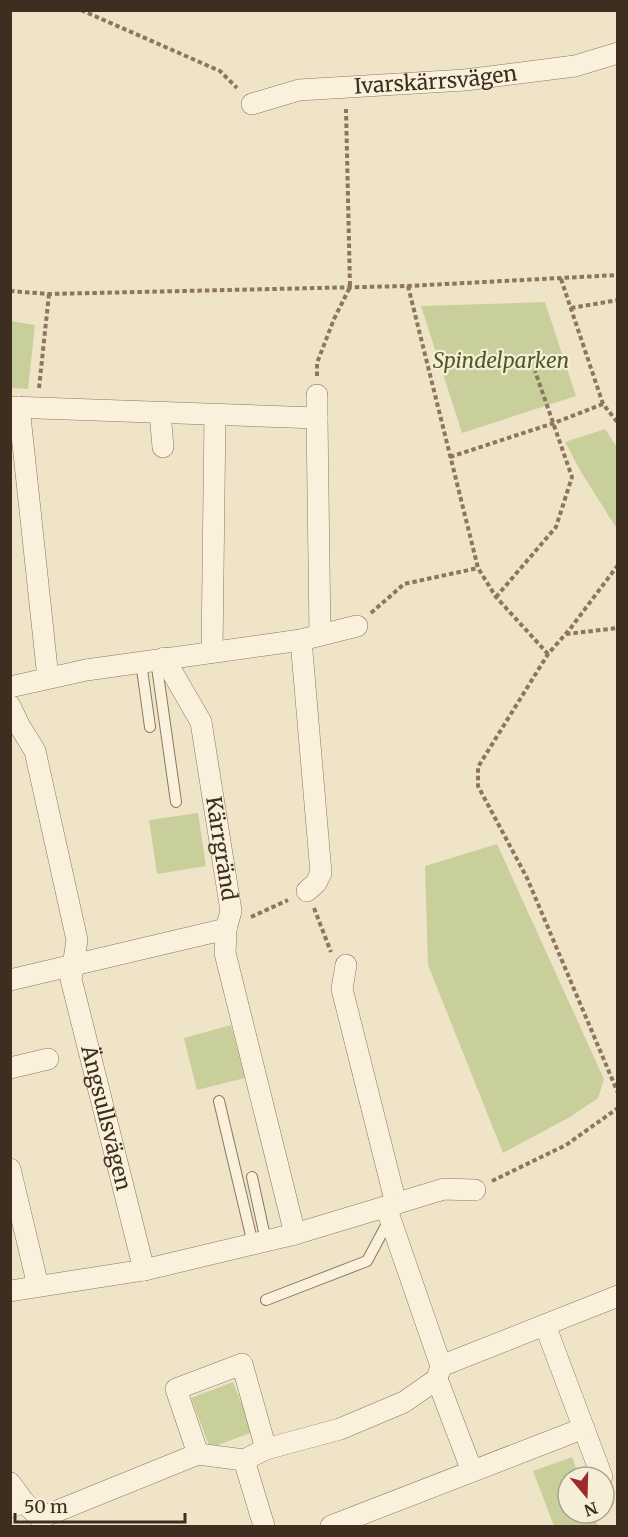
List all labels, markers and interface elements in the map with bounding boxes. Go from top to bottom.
street label: Ivarskärrsvägen [353,59,519,100]
park label: Spindelparken [433,347,569,374]
street label: Kärrgränd [200,794,243,903]
street label: Ängsullsvägen [75,1042,138,1193]
north arrow [556,1465,616,1525]
scale bar [15,1486,184,1524]
text: 50 m [24,1495,68,1518]
text: N [581,1498,600,1521]

